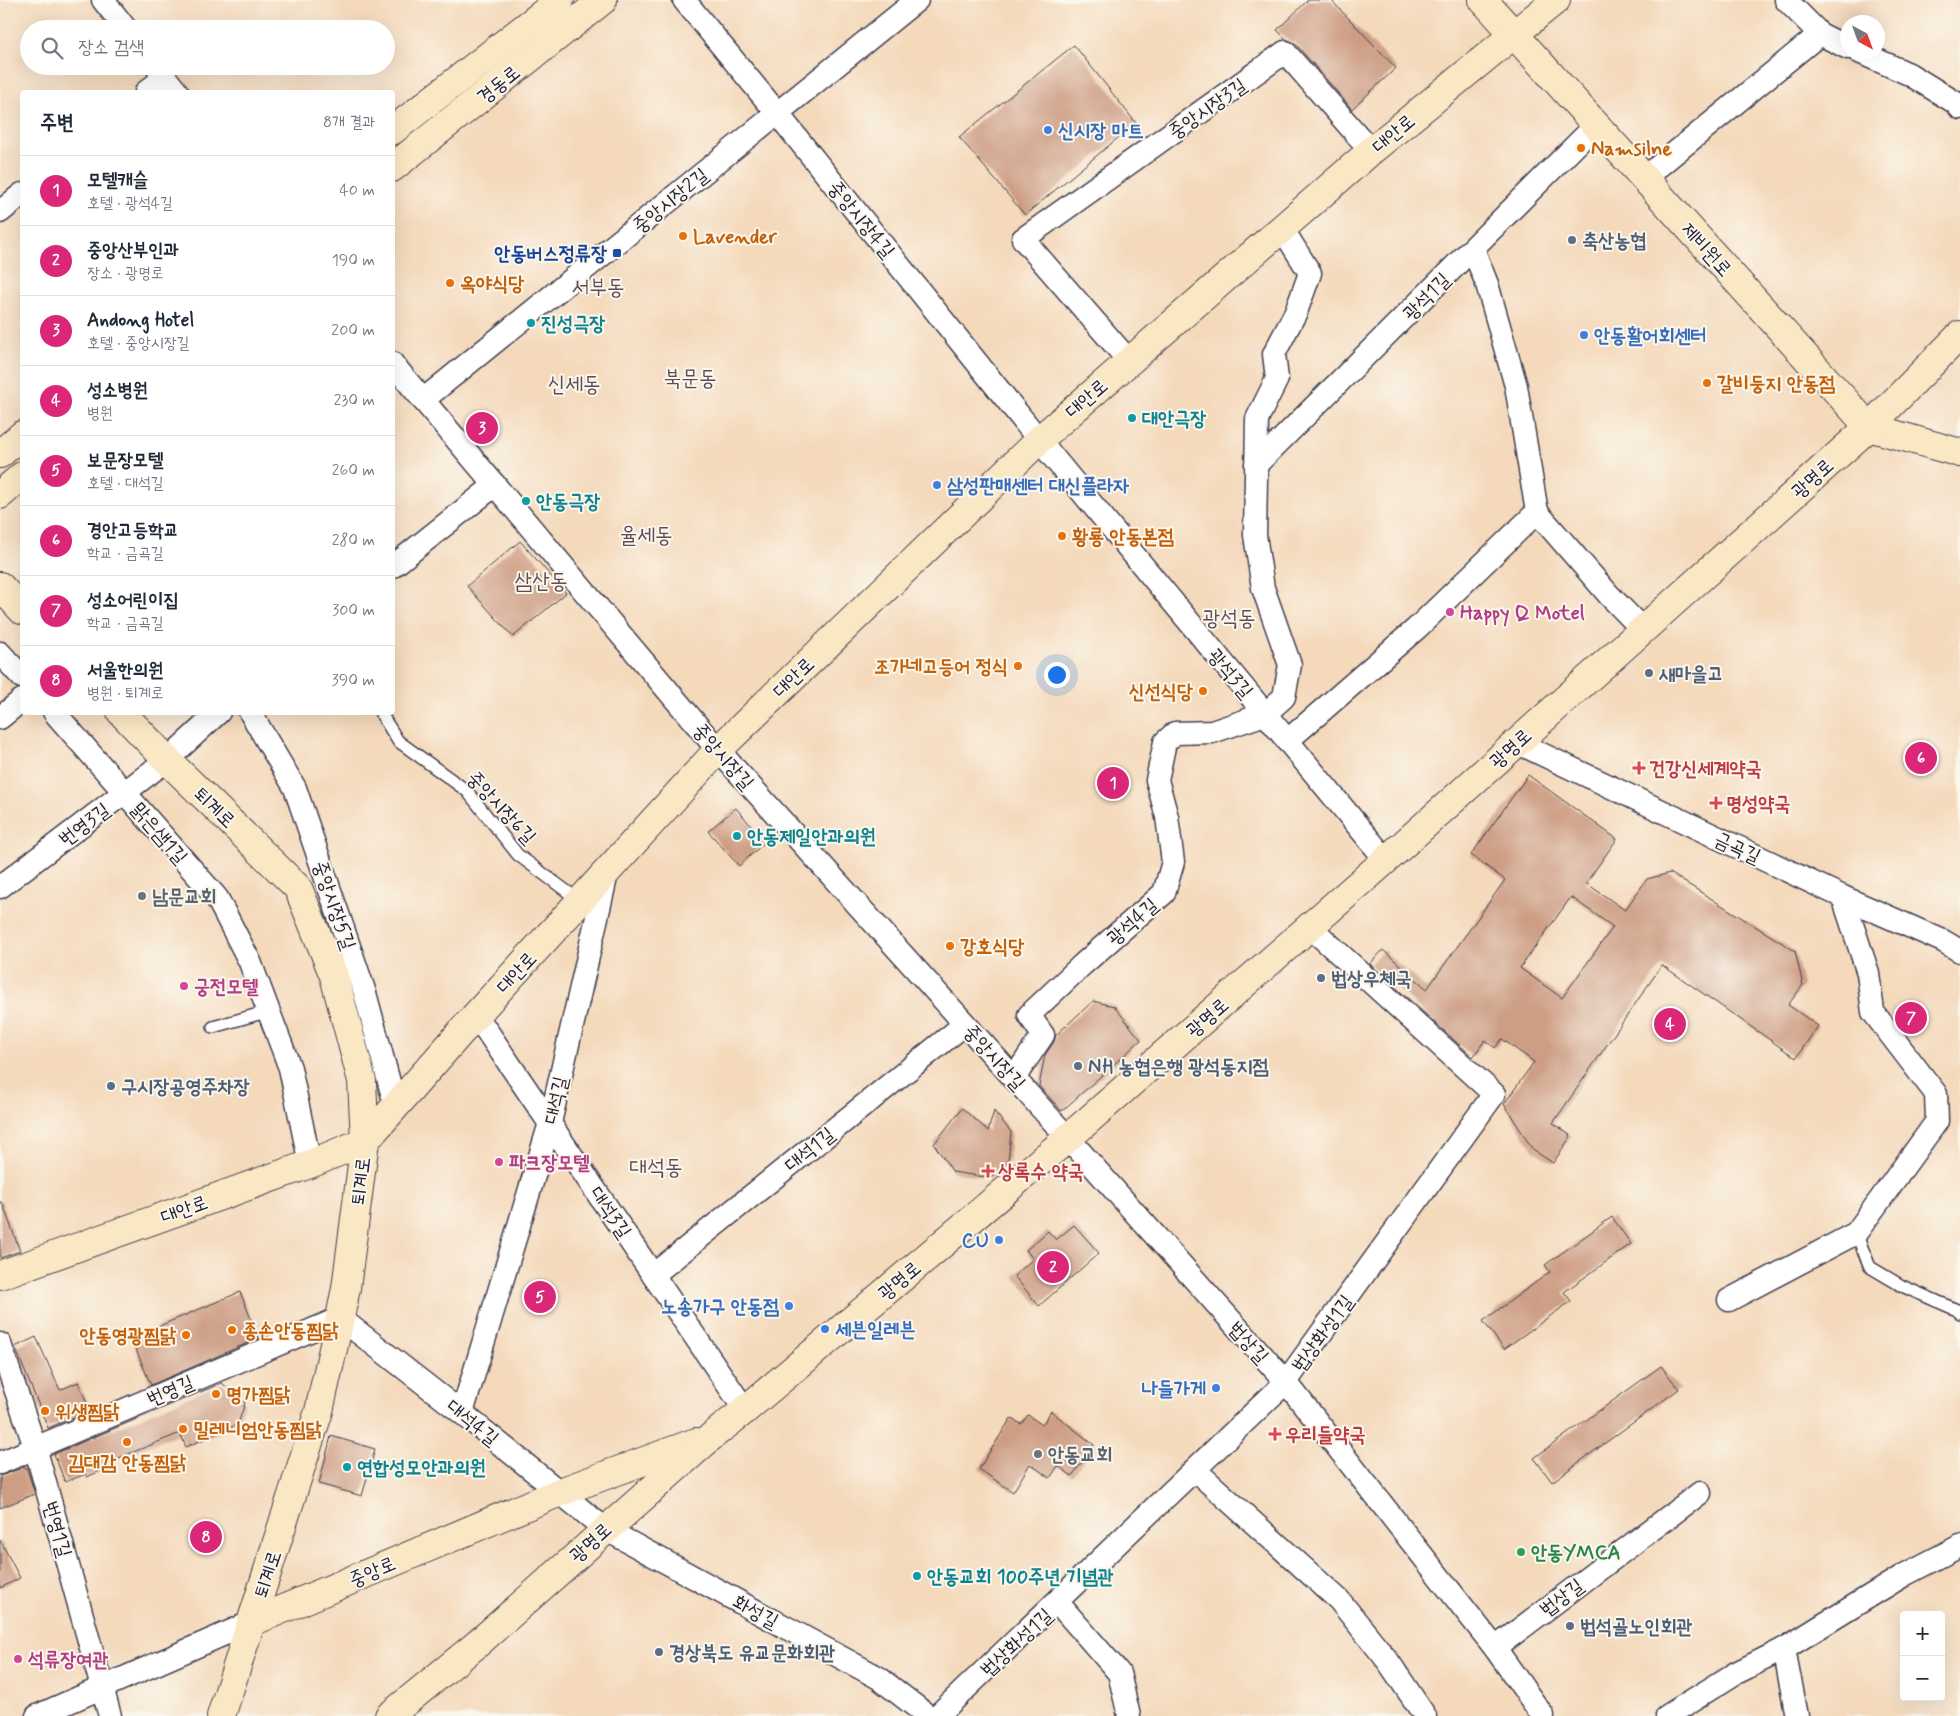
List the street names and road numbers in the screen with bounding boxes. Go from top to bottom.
street label: 경동로 [472,59,526,111]
street label: 중앙시장3길 [1163,72,1252,146]
street label: 대안로 [1367,108,1421,160]
street label: 중앙시장2길 [627,162,715,240]
street label: 중앙시장4길 [821,176,900,264]
street label: 제비원로 [1674,217,1737,283]
street label: 광석1길 [1397,267,1457,327]
street label: 대안로 [1060,373,1114,425]
street label: 광명로 [1786,453,1840,505]
street label: 광석3길 [1201,643,1259,705]
street label: 대안로 [767,652,821,705]
street label: 중앙시장길 [686,718,759,796]
street label: 광명로 [1484,723,1538,775]
street label: 중앙시장6길 [460,766,542,850]
street label: 퇴계로 [187,782,241,835]
street label: 번영3길 [54,797,116,853]
street label: 맑은샘1길 [125,797,193,871]
street label: 금곡길 [1710,826,1765,871]
street label: 중앙시장5길 [306,857,361,954]
street label: 광석4길 [1102,892,1164,952]
street label: 대안로 [491,946,543,1000]
street label: 광명로 [1181,992,1235,1044]
street label: 중앙시장길 [957,1019,1031,1097]
street label: 대석길 [538,1074,575,1127]
street label: 대석1길 [779,1122,841,1179]
street label: 퇴계로 [345,1156,378,1207]
street label: 대석3길 [583,1182,637,1244]
street label: 대안로 [157,1189,212,1231]
street label: 광명로 [873,1255,927,1307]
street label: 법상화성1길 [1286,1290,1360,1378]
street label: 법상길 [1222,1316,1274,1370]
street label: 번영길 [143,1370,198,1413]
street label: 대석4길 [440,1394,504,1453]
street label: 번영1길 [36,1498,77,1561]
street label: 광명로 [564,1517,618,1569]
street label: 퇴계로 [248,1547,289,1602]
street label: 중앙로 [345,1551,400,1594]
street label: 법상길 [1534,1573,1589,1624]
street label: 화성길 [728,1589,783,1636]
street label: 법상화성1길 [975,1603,1059,1683]

